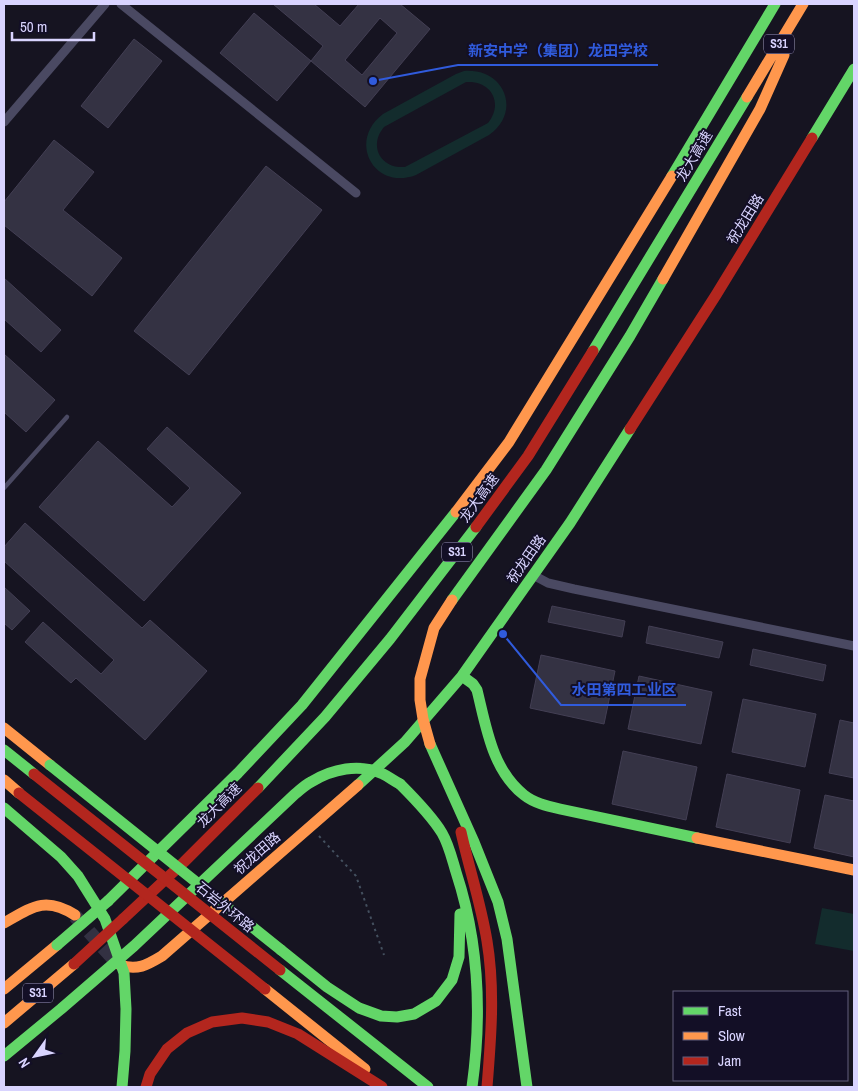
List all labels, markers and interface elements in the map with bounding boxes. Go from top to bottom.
scale bar [12,10,95,42]
text: 50 m [20,16,47,37]
road number: S31 [764,34,794,54]
callout: 新安中学（集团）龙田学校 [458,35,658,65]
text: 新安中学（集团）龙田学校 [468,40,648,61]
street label: 龙大高速 [672,127,716,185]
street label: 祝龙田路 [723,190,767,248]
street label: 龙大高速 [455,470,503,526]
street label: 祝龙田路 [503,531,549,587]
road number: S31 [442,542,472,562]
callout: 水田第四工业区 [561,675,686,705]
text: 水田第四工业区 [571,679,677,700]
street label: 龙大高速 [193,779,245,831]
street label: 祝龙田路 [230,828,284,878]
street label: 石岩外环路 [192,878,258,936]
road number: S31 [23,984,53,1002]
legend [673,991,848,1081]
text: Fast [718,1000,742,1021]
text: Slow [718,1025,745,1046]
north arrow [10,1031,60,1081]
text: Jam [718,1050,741,1071]
text: N [14,1055,34,1071]

